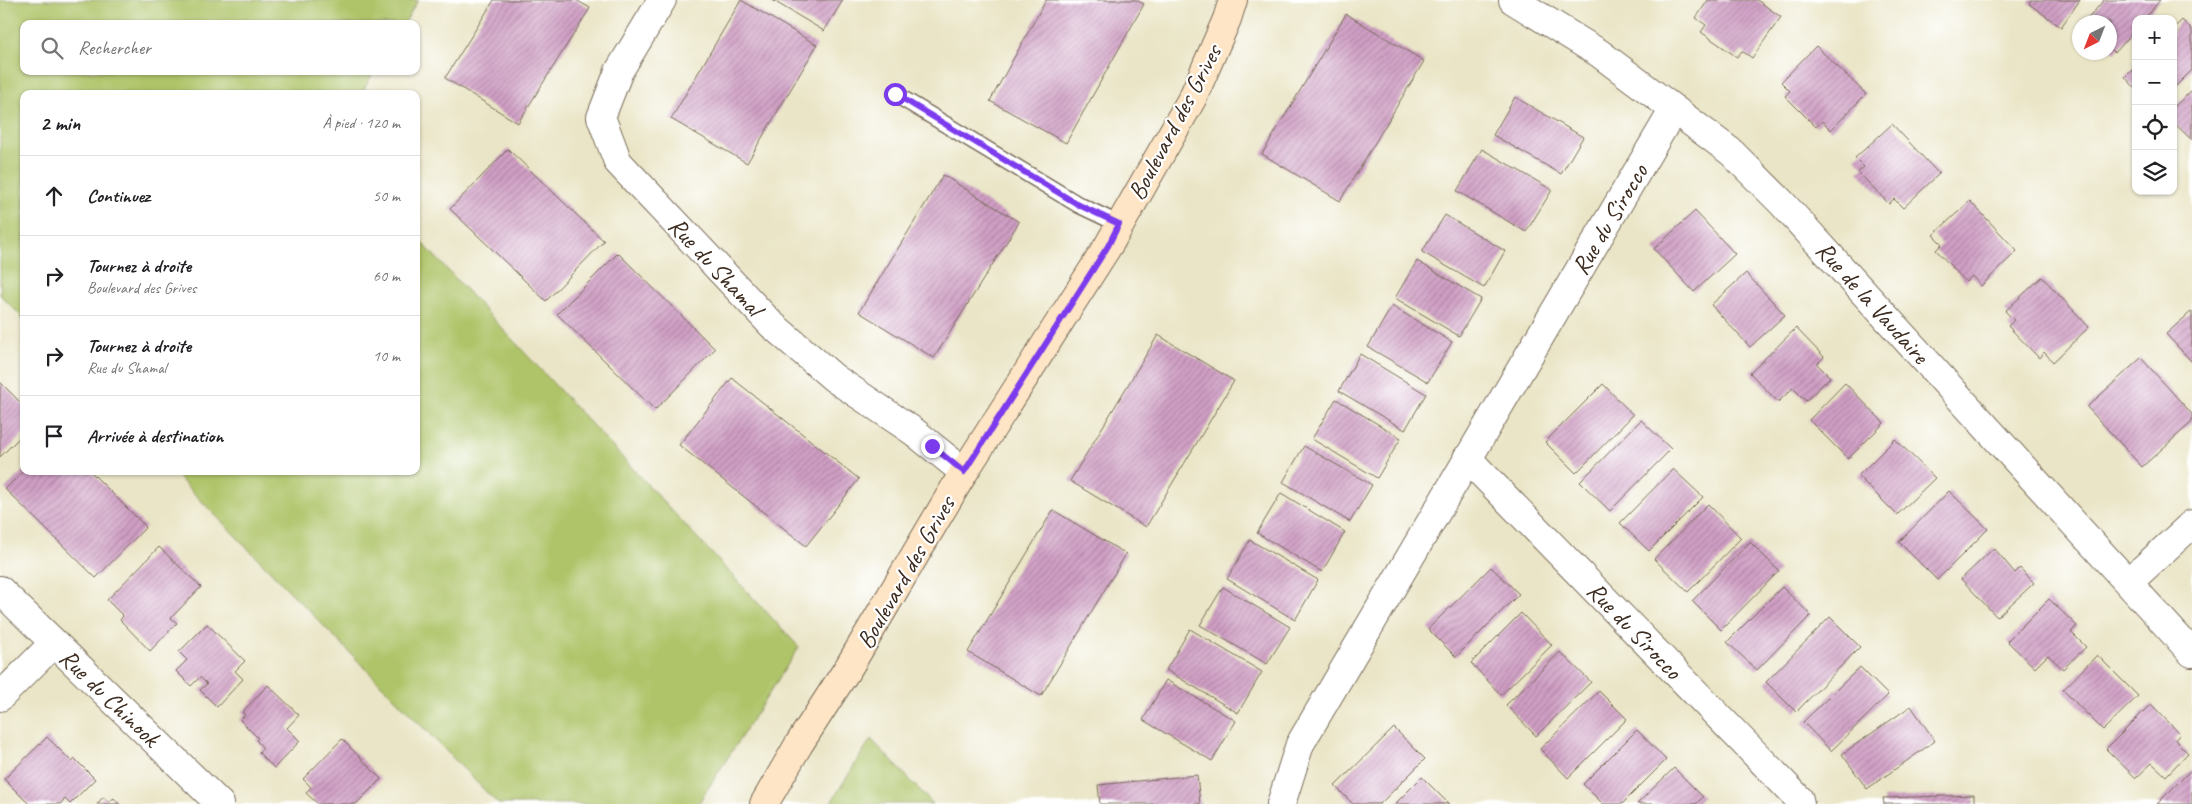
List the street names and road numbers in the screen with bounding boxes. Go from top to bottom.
street label: Boulevard des Grives [1121,37,1230,205]
street label: Rue du Sirocco [1564,157,1656,281]
street label: Rue du Shamal [661,210,772,326]
street label: Rue de la Vaudaire [1809,235,1937,372]
street label: Boulevard des Grives [849,488,964,654]
street label: Rue du Sirocco [1580,575,1689,687]
street label: Rue du Chinook [52,642,167,755]

